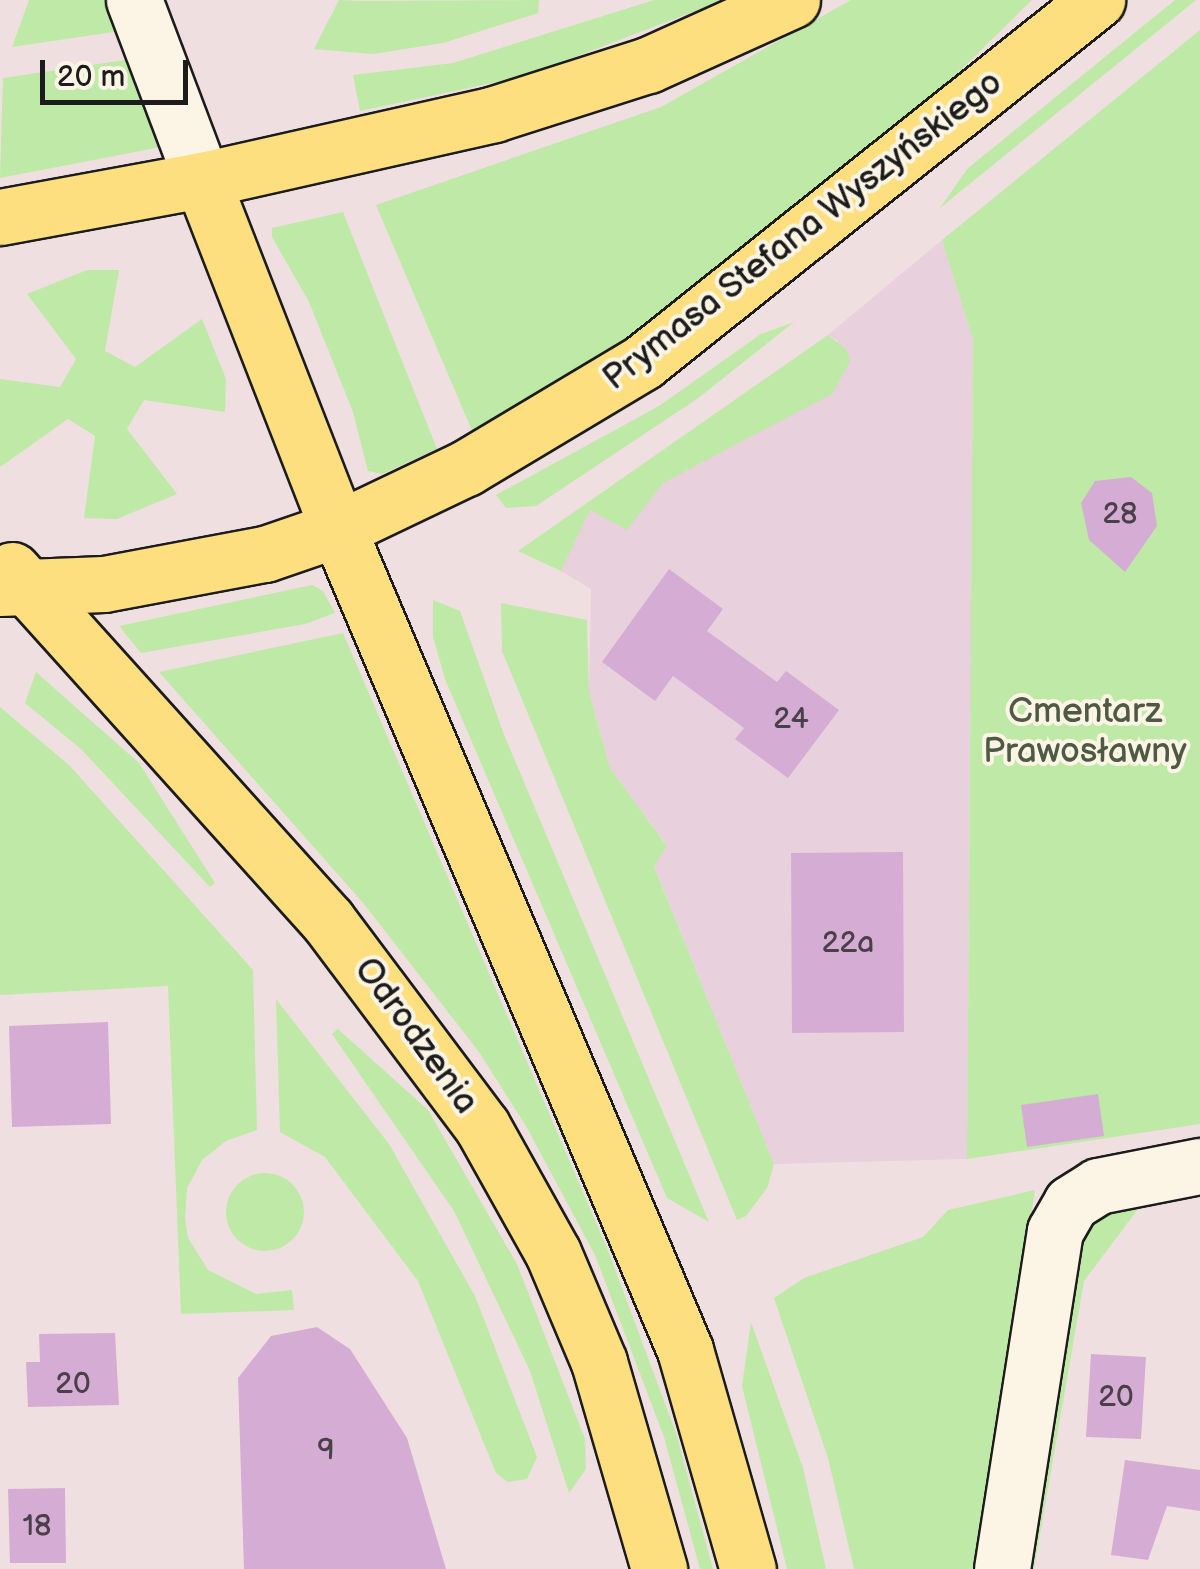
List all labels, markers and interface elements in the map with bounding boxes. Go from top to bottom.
scale bar [45,40,192,102]
text: 20 m [57,59,125,95]
street label: Prymasa Stefana Wyszyńskiego [594,61,1012,401]
house number: 28 [1102,496,1138,532]
park label: Cmentarz Prawosławny [983,691,1187,773]
house number: 24 [773,701,809,737]
house number: 22a [822,925,874,961]
street label: Odrodzenia [345,950,487,1122]
house number: 20 [55,1366,91,1402]
house number: 20 [1098,1379,1134,1415]
house number: 9 [317,1432,335,1468]
house number: 18 [22,1508,52,1544]

